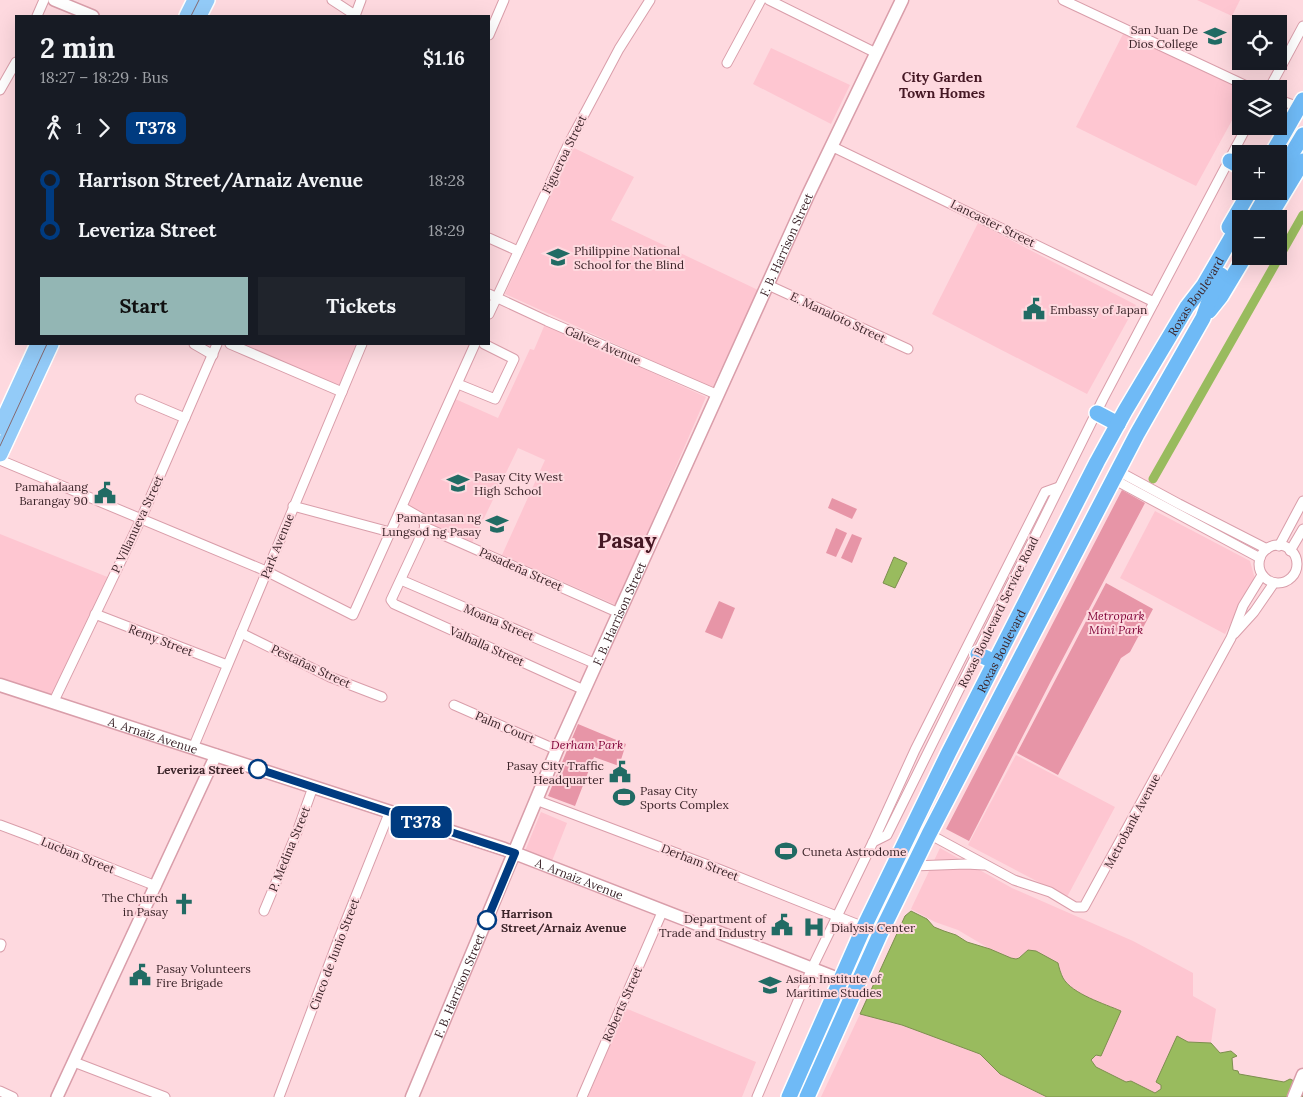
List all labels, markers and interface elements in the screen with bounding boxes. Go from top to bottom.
map controls [1232,15,1287,265]
button: locate [1232,15,1287,70]
place label: San Juan De Dios College [1128,22,1198,51]
school or university icon: San Juan De Dios College [1202,23,1228,49]
text: 2 min [40,30,115,66]
text: $1.16 [423,46,465,70]
text: 18:27 – 18:29 · Bus [40,67,169,87]
district label: City Garden Town Homes [899,68,985,102]
button: layers [1232,80,1287,135]
street label: Figueroa Street [538,112,590,196]
icon: walk [40,114,68,142]
icon: forward [90,114,118,142]
text: T378 [136,116,176,139]
text: 1 [76,118,82,138]
button: + [1232,145,1287,200]
text: Harrison Street/Arnaiz Avenue [78,168,363,192]
text: 18:28 [429,170,465,190]
street label: F. B. Harrison Street [756,190,816,298]
street label: Lancaster Street [948,196,1038,250]
button: − [1232,210,1287,265]
text: Leveriza Street [78,218,216,242]
text: 18:29 [428,220,465,240]
place label: Philippine National School for the Blind [574,243,684,272]
school or university icon: Philippine National School for the Blind [545,244,571,270]
street label: Roxas Boulevard [1164,254,1226,338]
button: Start [40,277,248,335]
button: Tickets [258,277,465,335]
street label: E. Manaloto Street [788,288,888,346]
public building icon: Embassy of Japan [1021,296,1047,322]
place label: Embassy of Japan [1050,302,1147,317]
street label: Galvez Avenue [563,322,644,368]
place label: Pasay City West High School [474,469,563,498]
school or university icon: Pasay City West High School [445,470,471,496]
street label: P. Villanueva Street [108,472,166,575]
place label: Pamahalaang Barangay 90 [15,479,88,508]
public building icon: Pamahalaang Barangay 90 [92,480,118,506]
place label: Pamantasan ng Lungsod ng Pasay [382,510,482,539]
street label: Park Avenue [257,511,297,581]
school or university icon: Pamantasan ng Lungsod ng Pasay [484,511,510,537]
district label: Pasay [597,526,658,554]
street label: Roxas Boulevard Service Road [955,534,1041,690]
street label: Pasadeña Street [477,544,565,594]
street label: F. B. Harrison Street [589,559,649,667]
street label: Moana Street [462,600,537,644]
street label: Roxas Boulevard [974,607,1028,695]
park label: Metropark Mini Park [1087,608,1145,637]
street label: Remy Street [127,621,196,659]
street label: Valhalla Street [446,622,527,669]
street label: Pestañas Street [269,641,354,691]
street label: Palm Court [473,708,537,746]
street label: A. Arnaiz Avenue [105,713,200,757]
park label: Derham Park [551,737,623,752]
place label: Pasay City Traffic Headquarter [507,758,605,787]
marker: Leveriza Street [248,759,268,779]
public building icon: Pasay City Traffic Headquarter [607,759,633,785]
place label: Leveriza Street [157,762,245,777]
street label: Metrobank Avenue [1101,771,1163,871]
place label: Pasay City Sports Complex [640,783,730,812]
sports icon: Pasay City Sports Complex [611,784,637,810]
street label: P. Medina Street [265,804,313,894]
line badge: T378 [386,806,456,838]
text: T378 [401,810,441,833]
street label: Lucban Street [39,833,117,877]
sports icon: Cuneta Astrodome [773,838,799,864]
street label: Derham Street [659,840,741,884]
place label: Cuneta Astrodome [802,844,907,859]
street label: A. Arnaiz Avenue [532,854,626,902]
place label: The Church in Pasay [102,890,169,919]
church icon: The Church in Pasay [171,891,197,917]
street label: Cinco de Junio Street [306,895,362,1012]
place label: Harrison Street/Arnaiz Avenue [501,906,627,936]
marker: Harrison Street/Arnaiz Avenue [477,910,497,930]
place label: Department of Trade and Industry [659,911,767,940]
public building icon: Department of Trade and Industry [769,912,795,938]
hospital icon: Dialysis Center [801,914,827,940]
place label: Dialysis Center [831,920,916,935]
street label: F. B. Harrison Street [430,931,487,1040]
place label: Pasay Volunteers Fire Brigade [156,961,251,990]
public building icon: Pasay Volunteers Fire Brigade [127,962,153,988]
street label: Roberts Street [599,964,645,1044]
place label: Asian Institute of Maritime Studies [785,971,882,1000]
school or university icon: Asian Institute of Maritime Studies [757,972,783,998]

